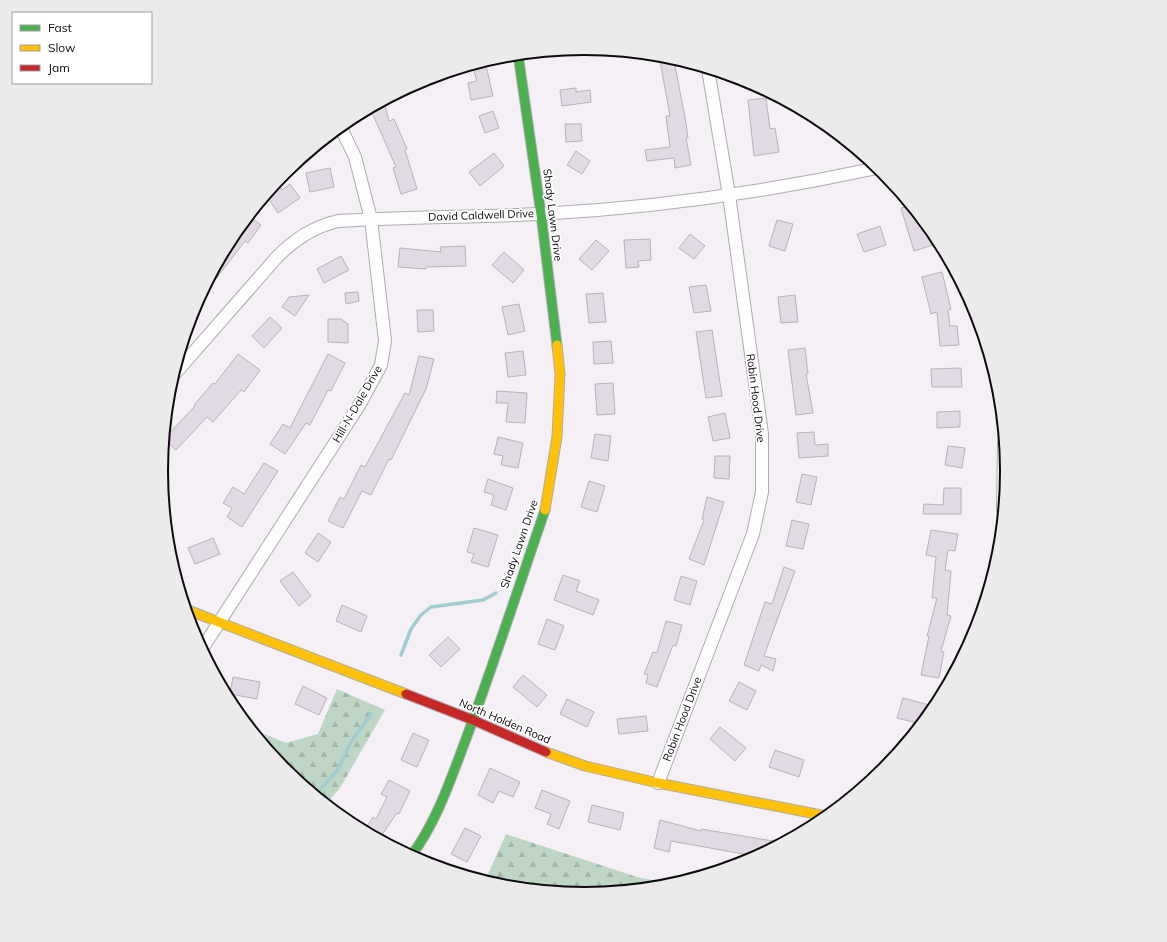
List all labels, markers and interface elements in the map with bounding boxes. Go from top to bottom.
legend [12,12,152,84]
text: Fast [48,20,72,35]
text: Slow [48,40,76,55]
text: Jam [48,60,70,75]
street label: Shady Lawn Drive [540,168,566,262]
street label: David Caldwell Drive [428,206,534,224]
street label: Robin Hood Drive [744,353,768,443]
street label: Hill-N-Dale Drive [329,363,385,445]
street label: Shady Lawn Drive [497,498,541,590]
street label: Robin Hood Drive [659,675,705,763]
street label: North Holden Road [457,695,553,747]

